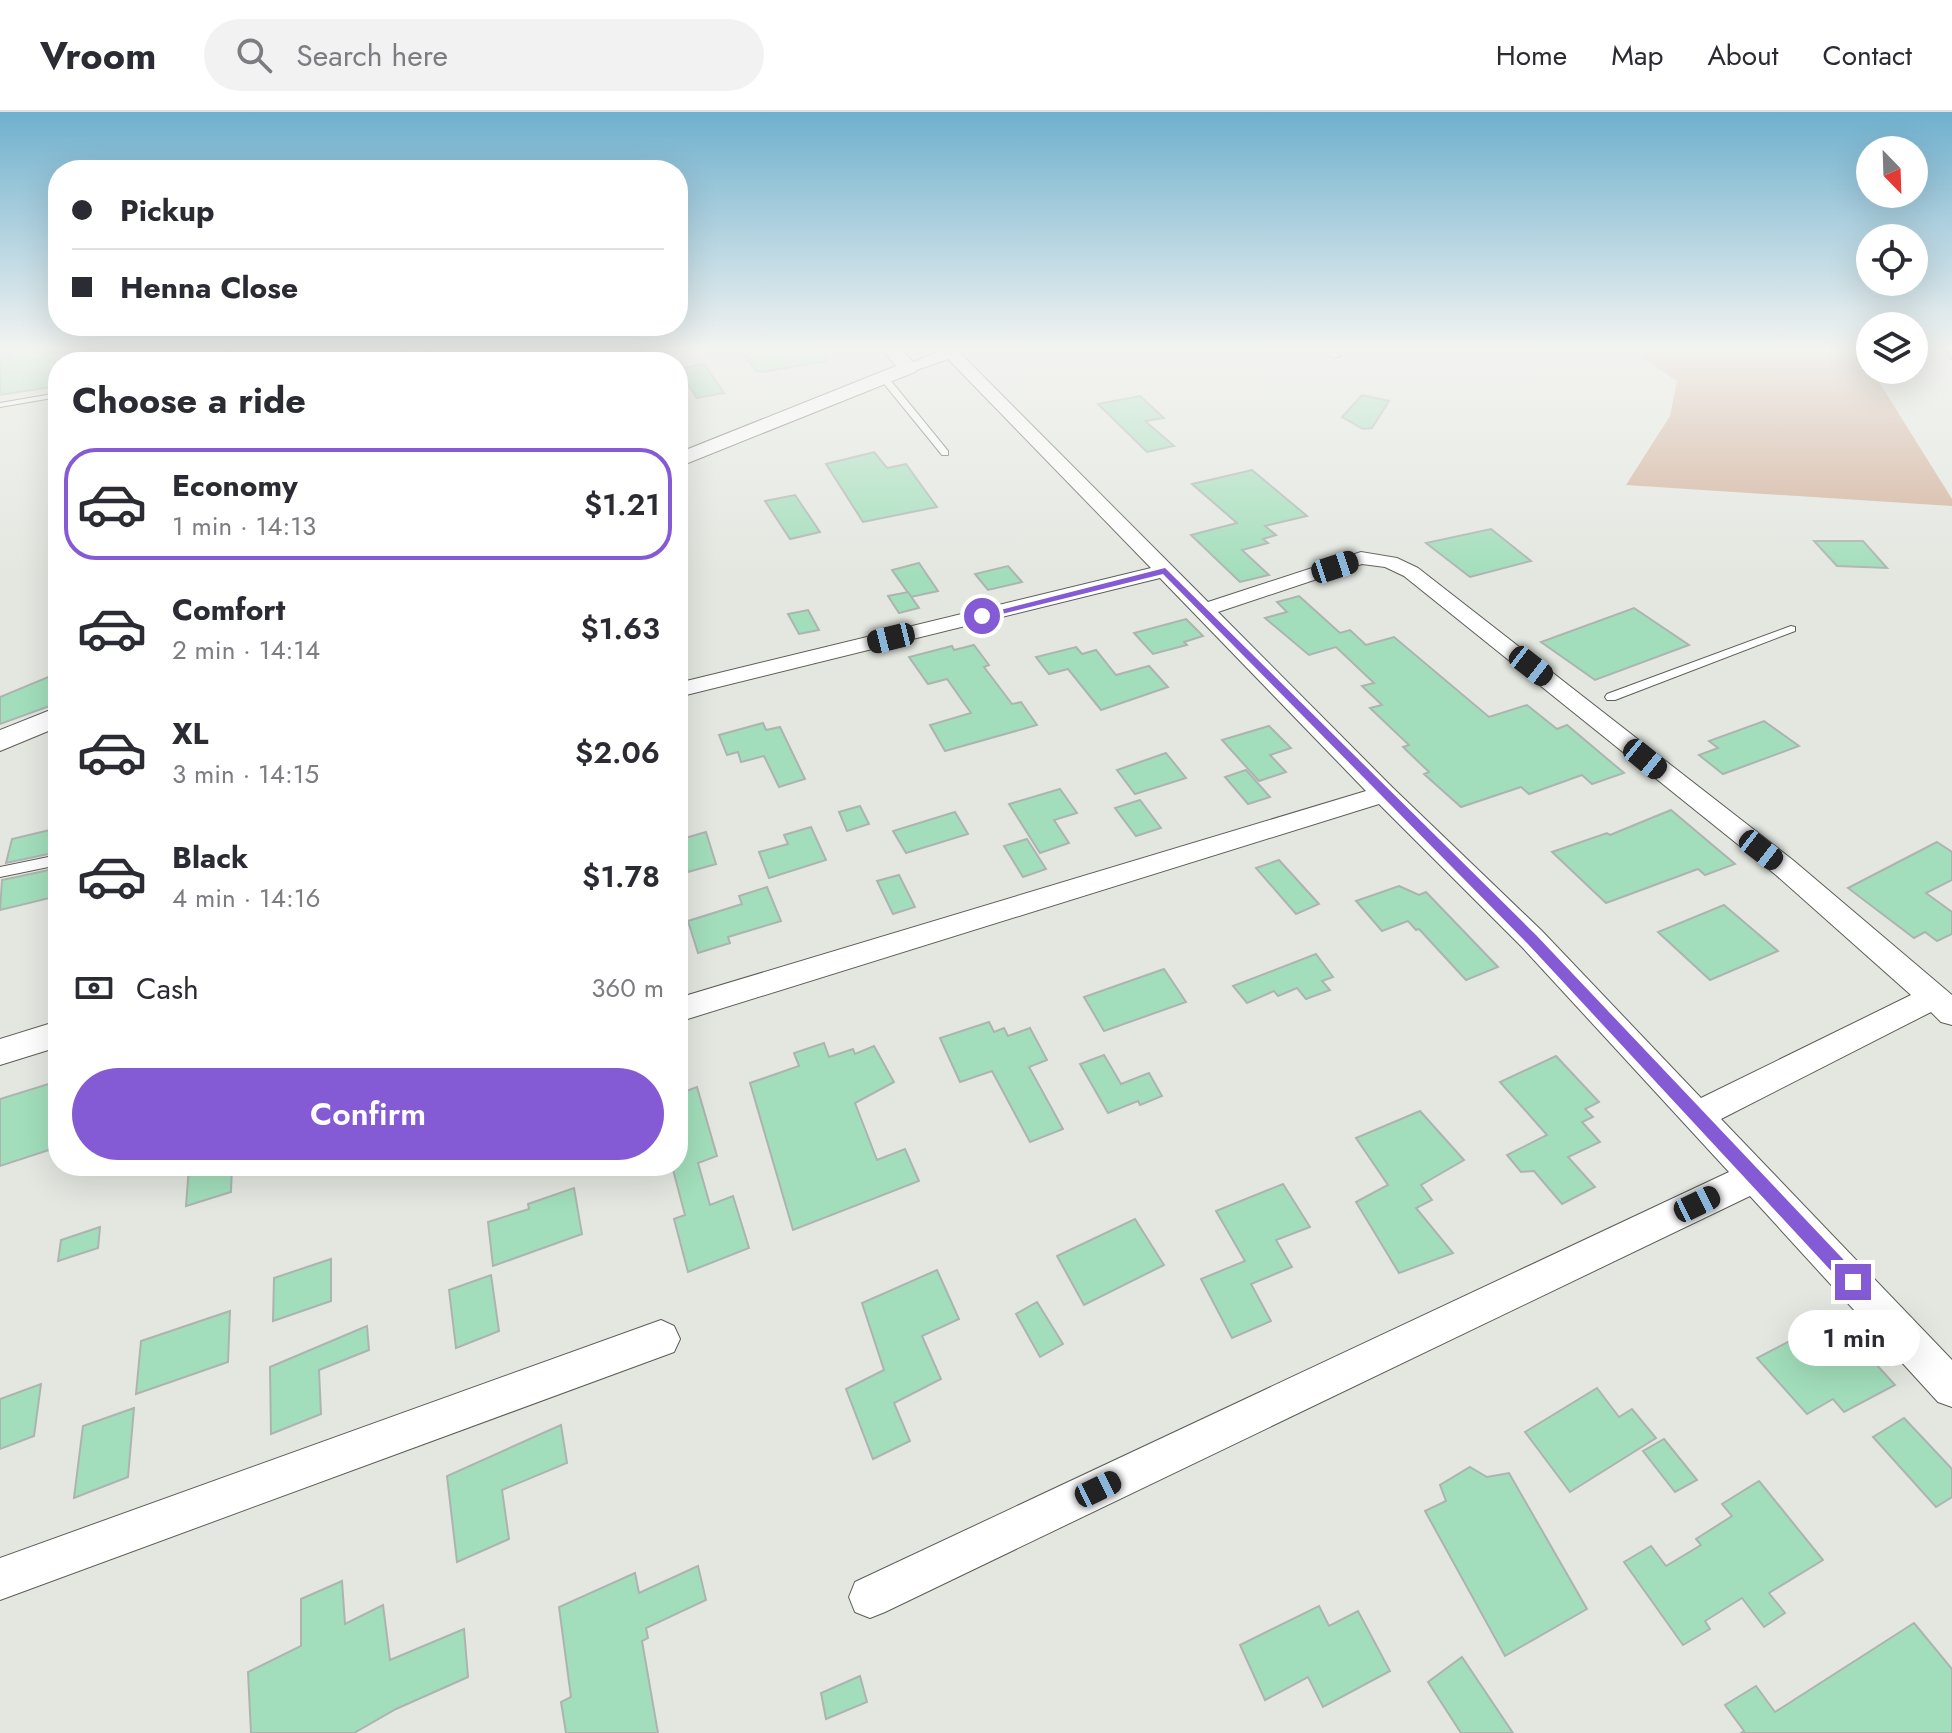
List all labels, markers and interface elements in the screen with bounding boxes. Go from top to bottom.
search box [204,19,764,91]
text: Vroom [40,28,156,83]
icon: search [232,33,276,77]
text: Search here [296,34,448,77]
text: Home [1496,35,1567,76]
text: Map [1611,35,1663,76]
text: About [1707,35,1779,76]
text: Contact [1823,35,1912,76]
north arrow [1856,136,1928,208]
map controls [1856,136,1928,384]
text: Pickup [120,189,215,232]
button: locate [1856,224,1928,296]
text: Henna Close [120,266,298,309]
button: layers [1856,312,1928,384]
text: Choose a ride [72,374,306,426]
text: Economy [172,464,298,507]
icon: car [76,468,148,540]
text: $1.21 [584,483,660,526]
text: 1 min · 14:13 [172,507,316,545]
car [1308,548,1362,586]
text: Comfort [172,588,285,631]
icon: car [76,592,148,664]
route start [964,598,1000,634]
text: $1.63 [580,607,660,650]
car [865,621,917,655]
text: 2 min · 14:14 [172,631,320,669]
car [1505,642,1557,690]
text: XL [172,712,208,755]
icon: car [76,716,148,788]
text: $2.06 [575,731,660,774]
car [1619,735,1671,783]
text: 3 min · 14:15 [172,755,319,793]
car [1735,826,1787,874]
text: Black [172,836,248,879]
icon: car [76,840,148,912]
text: $1.78 [582,855,660,898]
text: 4 min · 14:16 [172,879,320,917]
icon: cash [72,966,116,1010]
text: Cash [136,967,199,1010]
text: 360 m [591,969,664,1007]
button: Confirm [72,1068,664,1160]
car [1670,1183,1724,1225]
route end [1835,1264,1871,1300]
callout: 1 min [1787,1310,1919,1366]
text: 1 min [1822,1319,1886,1357]
car [1071,1468,1125,1510]

